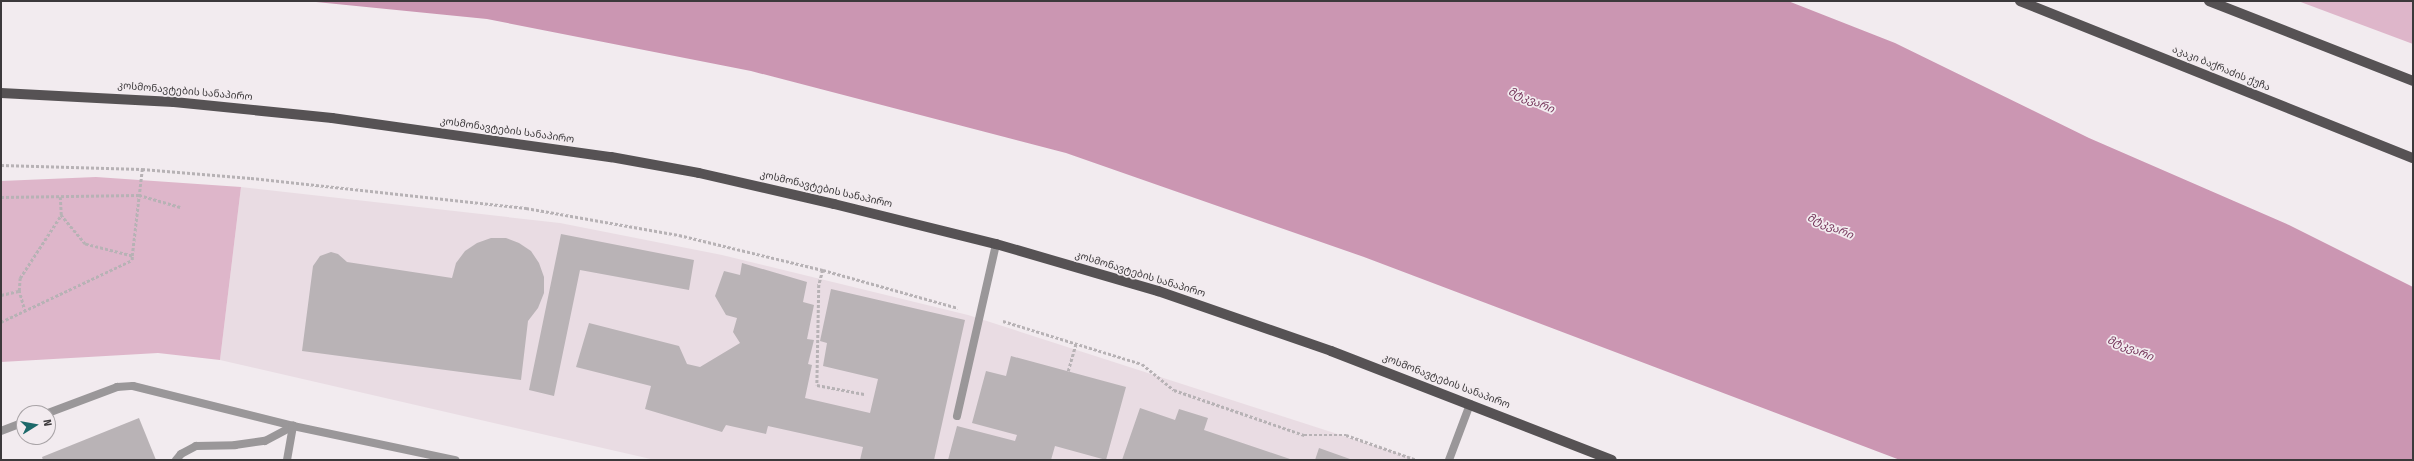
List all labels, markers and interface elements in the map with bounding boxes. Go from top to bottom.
street label: აკაკი ბაქრაძის ქუჩა [2170,44,2272,94]
street label: კოსმონავტების სანაპირო [117,80,253,104]
water label: მტკვარი [1506,85,1556,117]
street label: კოსმონავტების სანაპირო [439,116,575,146]
street label: კოსმონავტების სანაპირო [759,169,893,211]
water label: მტკვარი [1805,211,1855,243]
street label: კოსმონავტების სანაპირო [1074,249,1206,301]
water label: მტკვარი [2105,334,2155,364]
street label: კოსმონავტების სანაპირო [1381,352,1511,412]
north arrow [16,405,56,445]
text: N [40,418,54,427]

